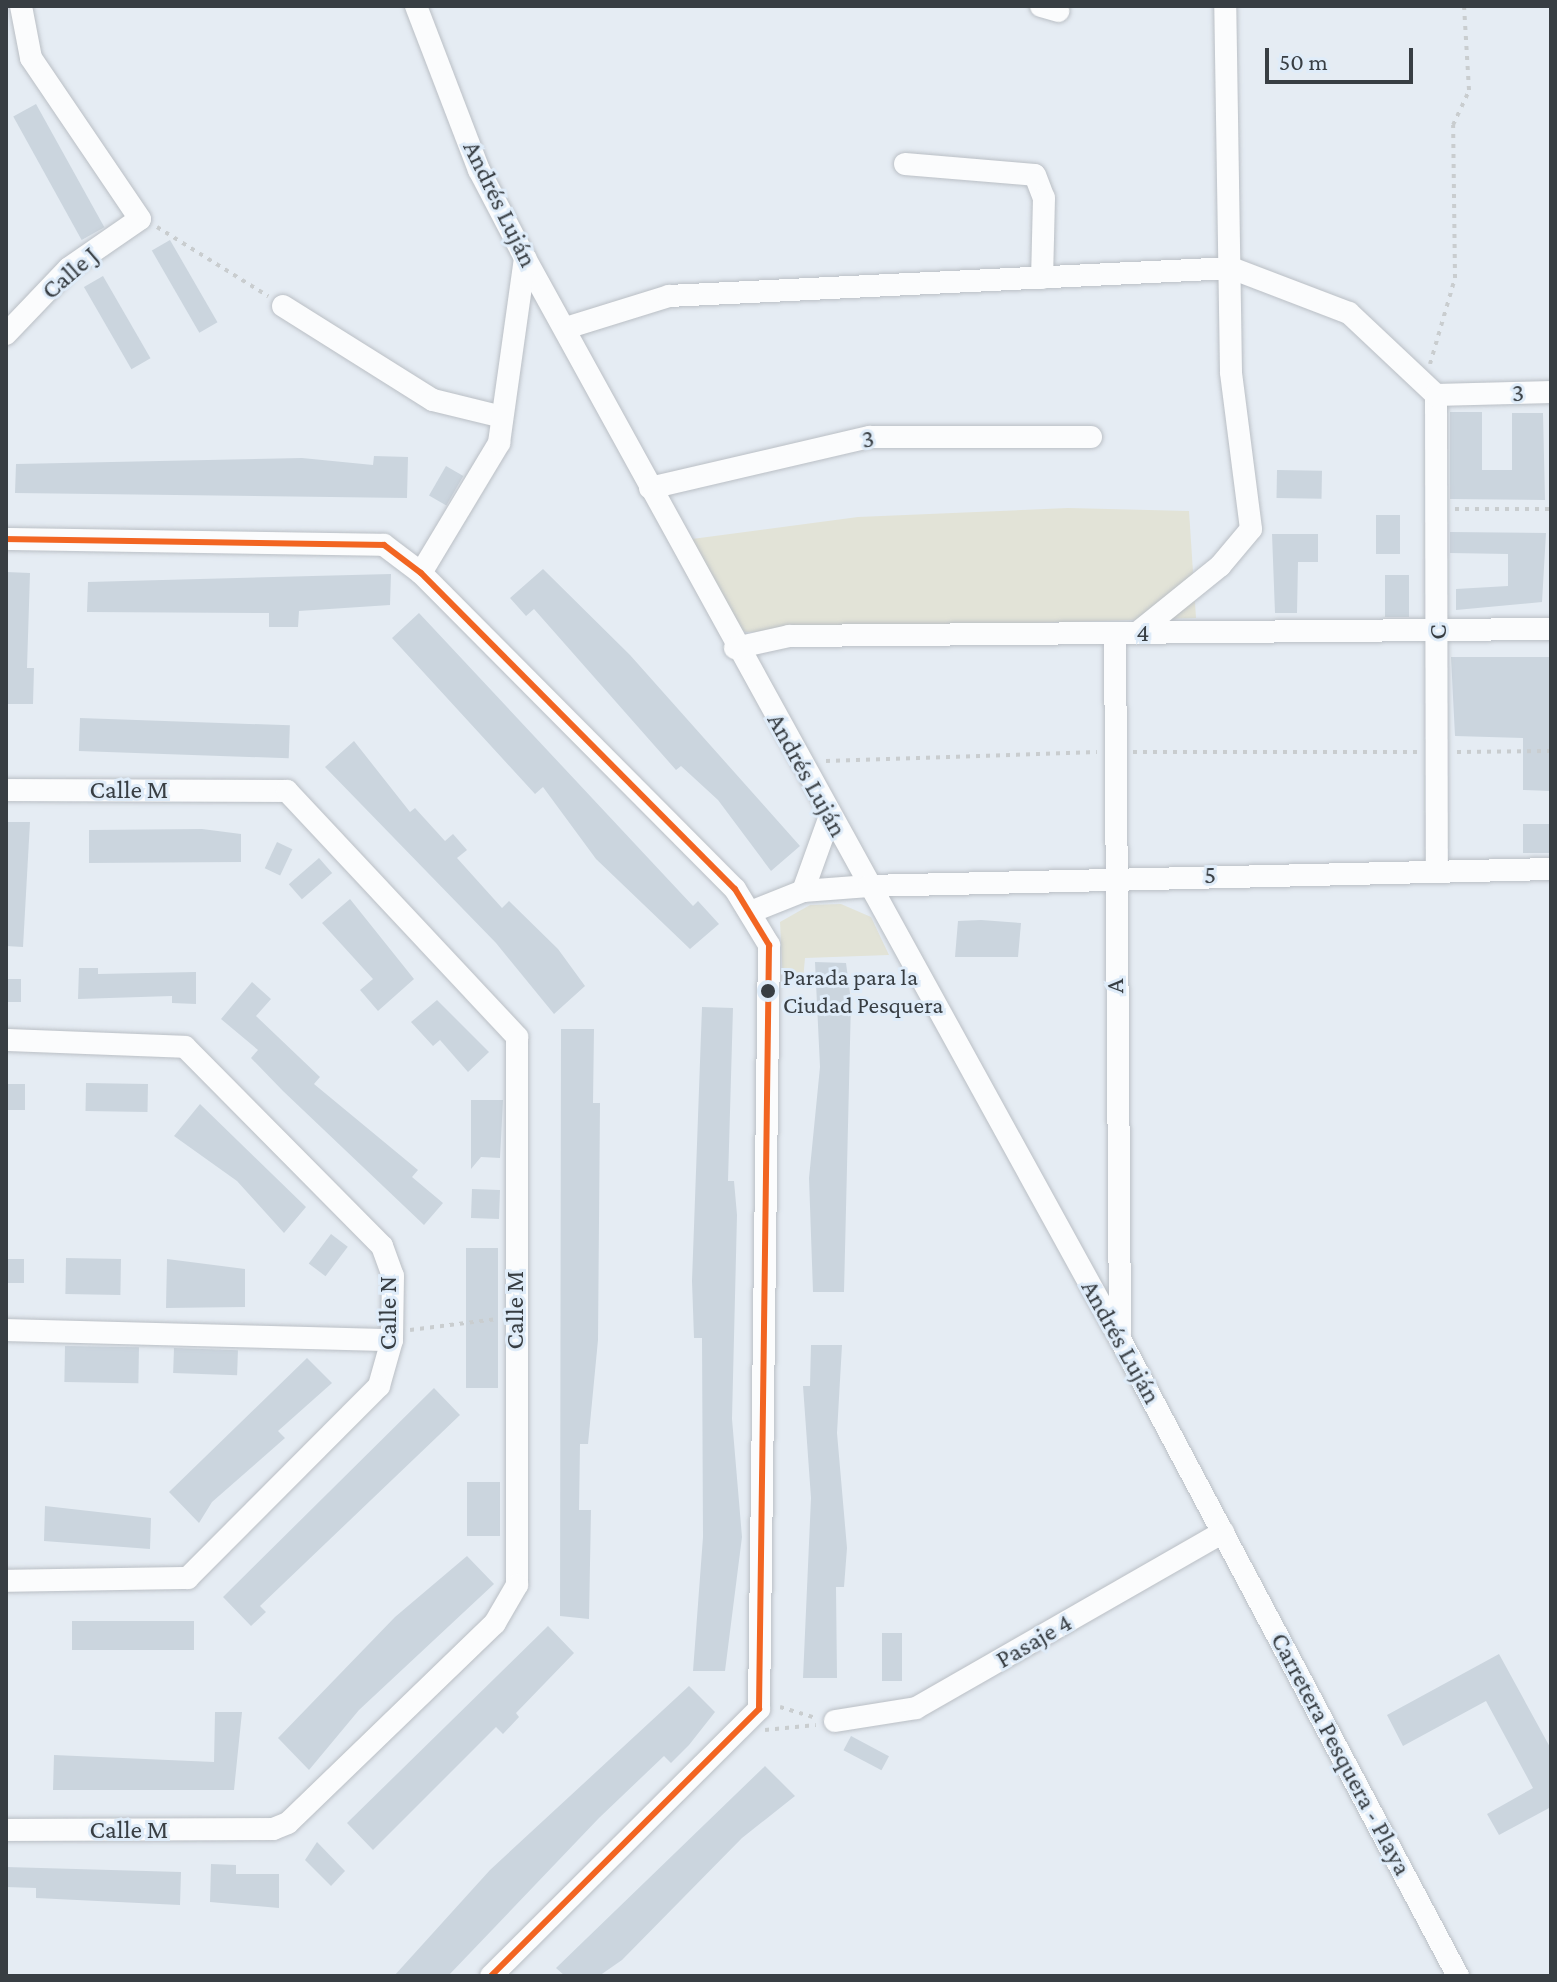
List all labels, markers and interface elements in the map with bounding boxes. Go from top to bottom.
scale bar [1269,32,1417,82]
text: 50 m [1279,48,1328,75]
street label: Andrés Luján [456,136,544,272]
street label: Calle J [35,240,105,306]
street label: 3 [1512,377,1524,409]
street label: 3 [860,423,876,455]
street label: 4 [1136,617,1150,649]
street label: C [1422,624,1454,640]
street label: Andrés Luján [760,708,854,842]
street label: Calle M [90,774,168,806]
street label: 5 [1204,859,1216,891]
place label: Parada para la Ciudad Pesquera [783,963,943,1019]
street label: A [1099,978,1131,994]
marker: Parada para la Ciudad Pesquera [760,983,776,999]
street label: Calle M [499,1271,531,1349]
street label: Andrés Luján [1074,1275,1168,1409]
street label: Calle N [372,1276,404,1350]
street label: Pasaje 4 [990,1607,1078,1675]
street label: Carretera Pesquera - Playa [1264,1627,1418,1881]
street label: Calle M [90,1814,168,1846]

